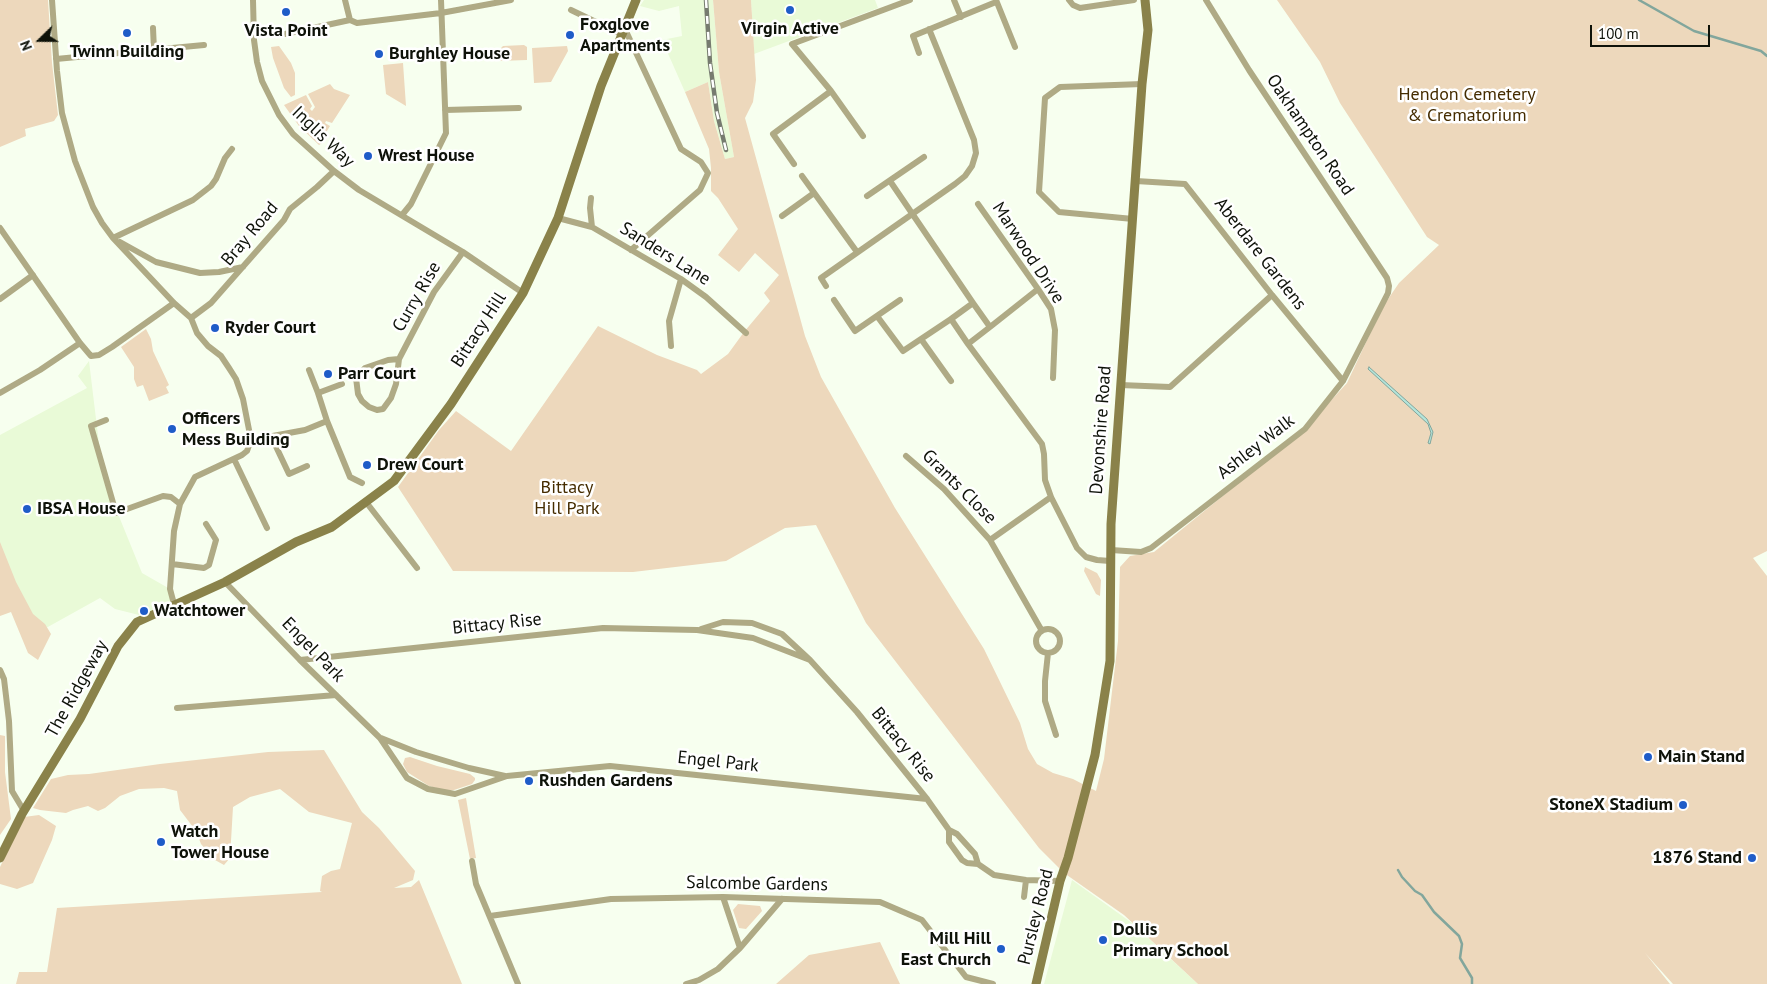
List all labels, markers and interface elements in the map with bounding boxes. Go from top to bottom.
marker: Virgin Active [784,4,796,16]
marker: Vista Point [280,6,292,18]
place label: Foxglove Apartments [580,14,670,56]
north arrow [15,15,65,65]
scale bar [1592,15,1712,47]
place label: Virgin Active [741,18,839,40]
place label: Vista Point [244,20,328,42]
text: 100 m [1598,24,1639,43]
marker: Twinn Building [121,27,133,39]
marker: Foxglove Apartments [564,29,576,41]
text: N [16,38,36,53]
place label: Twinn Building [70,41,184,63]
place label: Burghley House [389,43,510,65]
marker: Burghley House [373,48,385,60]
street label: Oakhampton Road [1262,70,1358,200]
park label: Hendon Cemetery & Crematorium [1398,84,1536,126]
street label: Inglis Way [287,102,359,172]
place label: Wrest House [378,145,474,167]
marker: Wrest House [362,150,374,162]
street label: Aberdare Gardens [1209,194,1311,314]
street label: Bray Road [217,198,283,270]
street label: Marwood Drive [987,198,1069,308]
street label: Sanders Lane [616,218,714,290]
street label: Curry Rise [388,258,446,336]
street label: Bittacy Hill [447,288,511,372]
place label: Ryder Court [225,317,316,339]
marker: Ryder Court [209,322,221,334]
place label: Parr Court [338,363,416,385]
street label: Devonshire Road [1086,365,1116,495]
marker: Parr Court [322,368,334,380]
place label: Officers Mess Building [182,408,290,450]
street label: Ashley Walk [1213,410,1299,484]
marker: Officers Mess Building [166,423,178,435]
street label: Grants Close [917,445,1001,529]
place label: Drew Court [377,454,463,476]
marker: Drew Court [361,459,373,471]
park label: Bittacy Hill Park [534,477,600,520]
place label: IBSA House [37,498,126,520]
marker: IBSA House [21,503,33,515]
place label: Watchtower [154,600,245,622]
marker: Watchtower [138,605,150,617]
street label: Bittacy Rise [451,609,543,639]
street label: Engel Park [277,613,349,687]
street label: The Ridgeway [41,636,113,742]
street label: Bittacy Rise [866,703,940,787]
place label: Main Stand [1658,746,1745,768]
street label: Engel Park [676,747,760,777]
marker: Main Stand [1642,751,1654,763]
place label: Rushden Gardens [539,770,673,792]
marker: Rushden Gardens [523,775,535,787]
place label: StoneX Stadium [1549,794,1673,816]
marker: StoneX Stadium [1677,799,1689,811]
place label: Watch Tower House [171,821,269,864]
marker: Watch Tower House [155,836,167,848]
place label: 1876 Stand [1652,847,1742,869]
marker: 1876 Stand [1746,852,1758,864]
street label: Pursley Road [1014,867,1058,967]
street label: Salcombe Gardens [686,872,828,896]
place label: Dollis Primary School [1113,919,1229,962]
place label: Mill Hill East Church [901,928,991,971]
marker: Dollis Primary School [1097,934,1109,946]
marker: Mill Hill East Church [995,943,1007,955]

